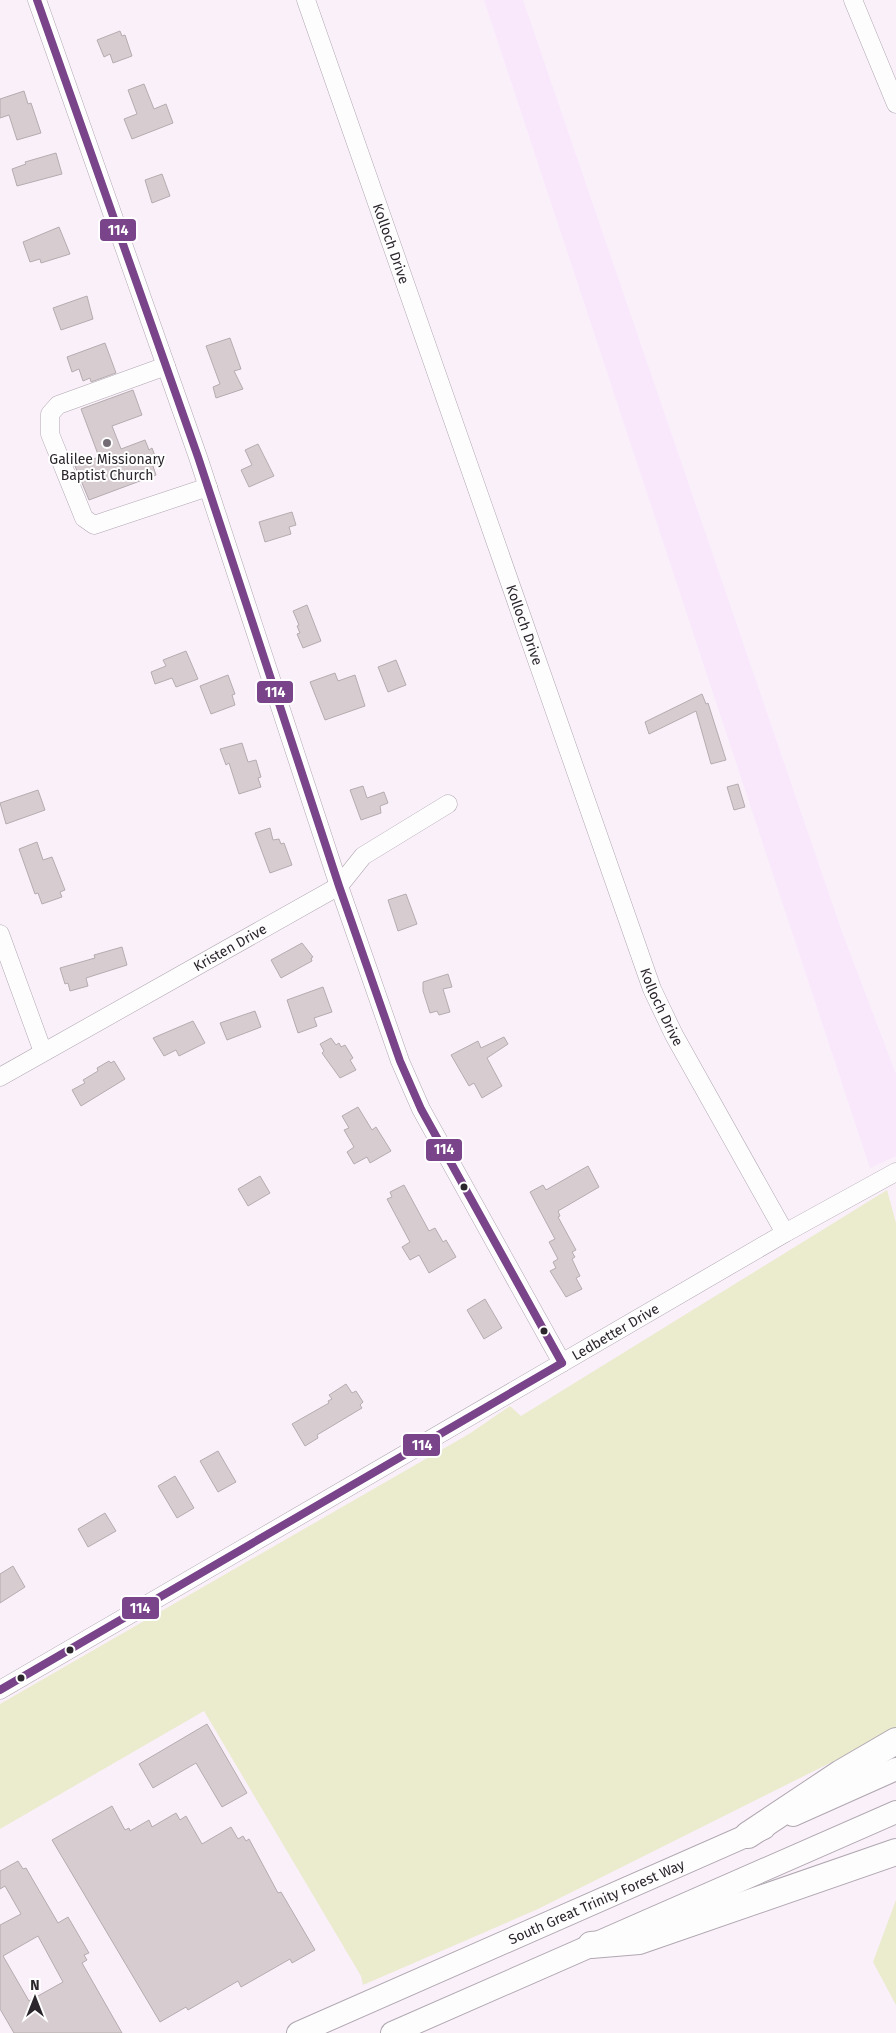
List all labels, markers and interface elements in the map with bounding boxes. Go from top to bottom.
street label: Kolloch Drive [369,201,413,286]
line badge: 114 [99,218,137,242]
text: 114 [108,222,128,239]
marker: Galilee Missionary Baptist Church [101,437,113,449]
place label: Galilee Missionary Baptist Church [49,451,165,484]
street label: Kolloch Drive [502,583,546,668]
line badge: 114 [256,680,294,704]
text: 114 [265,684,285,701]
street label: Kristen Drive [191,920,270,975]
street label: Kolloch Drive [636,966,686,1049]
line badge: 114 [425,1138,463,1162]
text: 114 [434,1141,454,1158]
unlabelled marker [459,1182,469,1192]
street label: Ledbetter Drive [569,1300,662,1364]
unlabelled marker [539,1326,549,1336]
line badge: 114 [402,1433,441,1457]
text: 114 [412,1437,432,1454]
line badge: 114 [121,1596,160,1620]
text: 114 [130,1600,150,1617]
unlabelled marker [65,1645,75,1655]
unlabelled marker [16,1673,26,1683]
street label: South Great Trinity Forest Way [506,1856,687,1948]
north arrow [10,1973,60,2023]
text: N [30,1977,40,1994]

